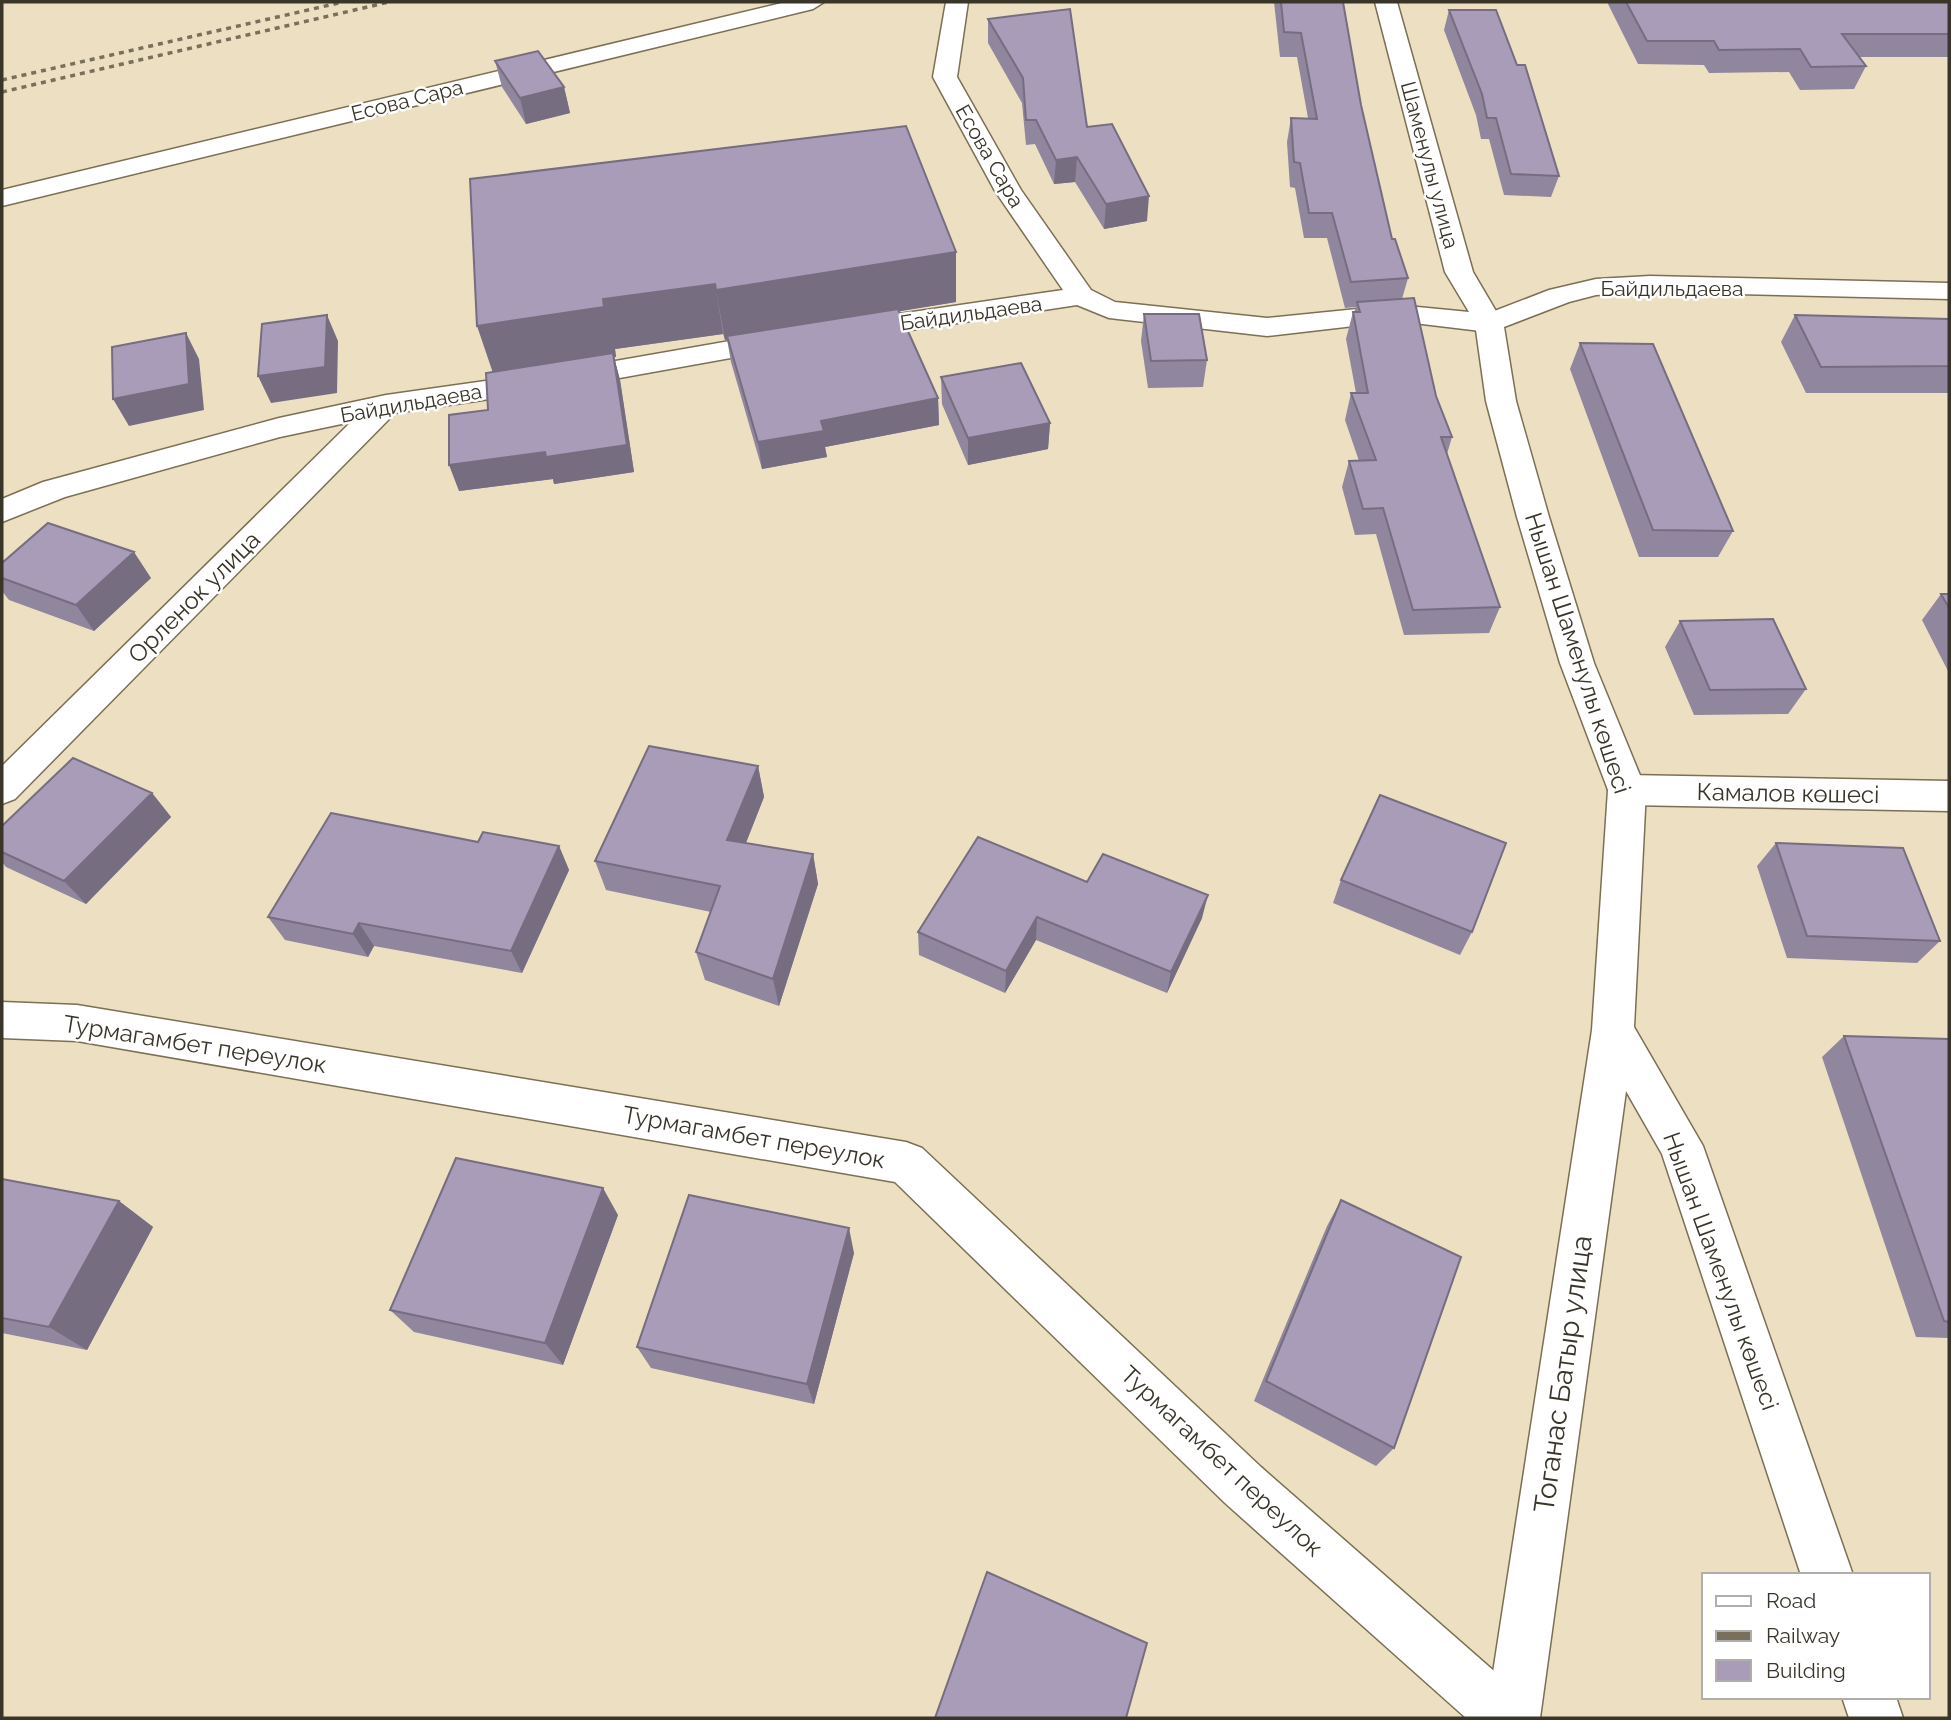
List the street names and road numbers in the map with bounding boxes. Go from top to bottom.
street label: Есова Сара [348,74,466,126]
street label: Шаменулы улица [1396,79,1464,251]
street label: Есова Сара [951,100,1029,212]
street label: Байдильдаева [1600,276,1744,301]
street label: Байдильдаева [898,291,1044,335]
street label: Байдильдаева [338,378,484,428]
street label: Нышан Шаменулы көшесі [1519,509,1637,797]
street label: Орленок улица [122,525,266,669]
street label: Камалов көшесі [1696,777,1880,809]
street label: Турмагамбет переулок [61,1009,329,1079]
street label: Турмагамбет переулок [621,1100,887,1174]
street label: Нышан Шаменулы көшесі [1657,1128,1785,1414]
street label: Тоганас Батыр улица [1527,1233,1599,1515]
street label: Турмагамбет переулок [1115,1360,1329,1562]

